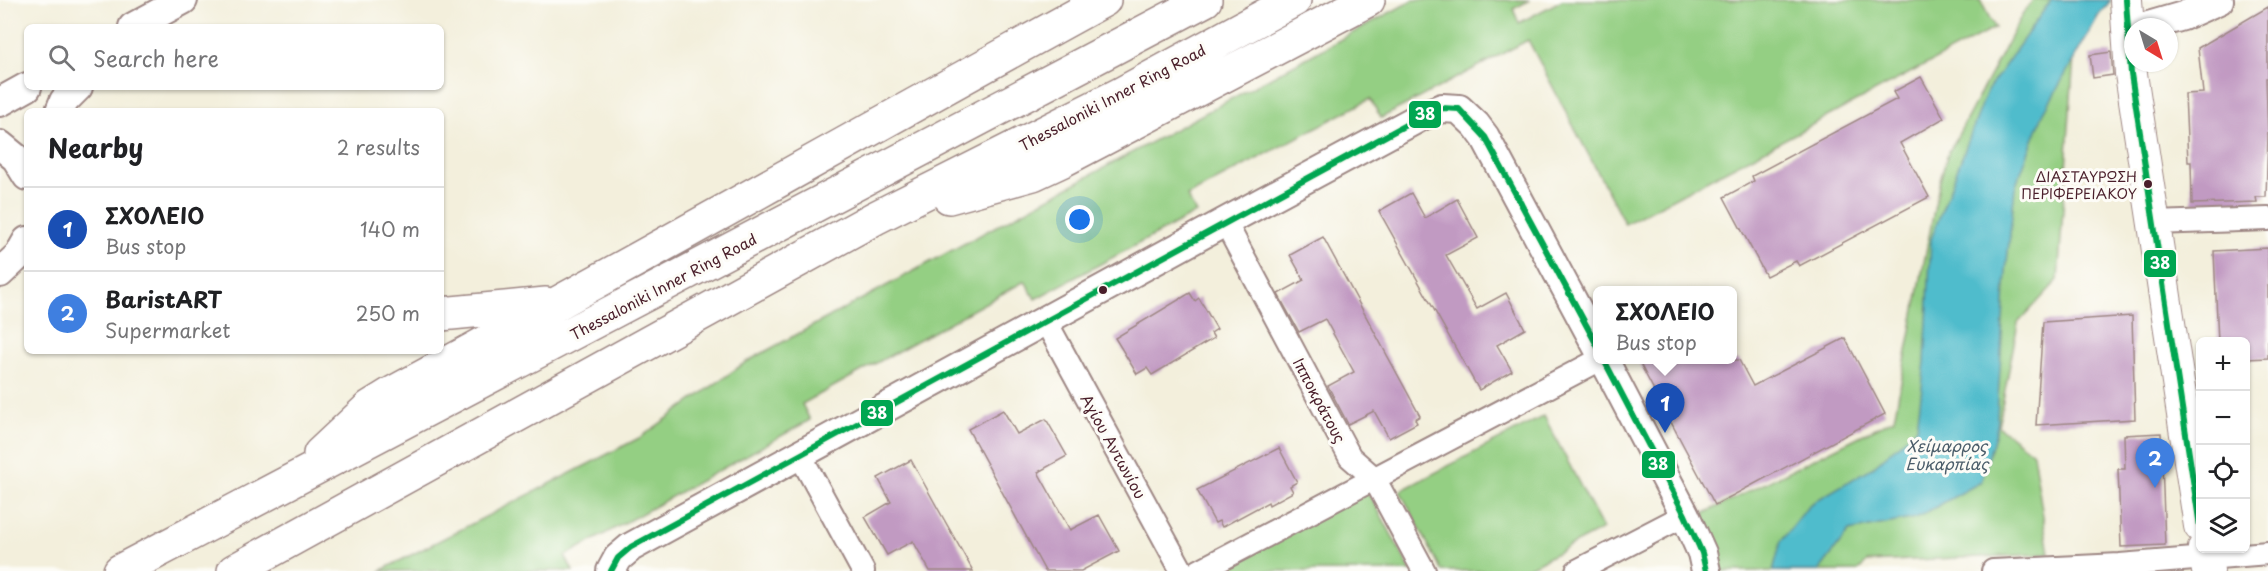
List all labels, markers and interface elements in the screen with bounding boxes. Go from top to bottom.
north arrow [2124,18,2178,72]
search box [24,24,444,90]
street label: Thessaloniki Inner Ring Road [1014,38,1210,156]
icon: search [45,41,78,74]
text: Search here [93,41,219,74]
line badge: 38 [1408,100,1442,129]
text: 38 [1415,101,1435,125]
text: Nearby [48,128,143,167]
text: 2 results [337,132,420,162]
place label: ΔΙΑΣΤΑΥΡΩΣΗ ΠΕΡΙΦΕΡΕΙΑΚΟΥ [2021,166,2137,204]
marker: ΔΙΑΣΤΑΥΡΩΣΗ ΠΕΡΙΦΕΡΕΙΑΚΟΥ [2142,178,2154,190]
text: ΣΧΟΛΕΙΟ [105,198,204,231]
your location [1065,205,1094,234]
text: 1 [63,214,72,244]
text: 140 m [360,214,420,244]
street label: Thessaloniki Inner Ring Road [565,227,761,345]
text: Bus stop [105,231,186,261]
line badge: 38 [2143,249,2177,278]
text: 38 [2150,250,2170,274]
text: BaristART [105,282,222,315]
unlabelled marker [1097,284,1109,296]
popup [1593,286,1737,364]
text: ΣΧΟΛΕΙΟ [1615,294,1715,327]
text: 2 [60,298,75,328]
text: 250 m [356,298,420,328]
text: Supermarket [105,315,231,345]
text: Bus stop [1615,327,1697,357]
map controls [2196,337,2250,553]
button: + [2196,337,2250,391]
street label: Ιπποκράτους [1288,353,1352,447]
pin: 1 [1646,384,1684,433]
street label: Αγίου Αντωνίου [1076,389,1152,503]
button: − [2196,391,2250,445]
line badge: 38 [860,399,894,427]
text: 38 [867,400,887,424]
water label: Χείμαρρος Ευκαρπίας [1906,433,1990,475]
pin: 2 [2136,438,2174,488]
button: locate [2196,445,2250,499]
line badge: 38 [1641,450,1676,479]
text: 38 [1648,451,1668,475]
button: layers [2196,499,2250,553]

